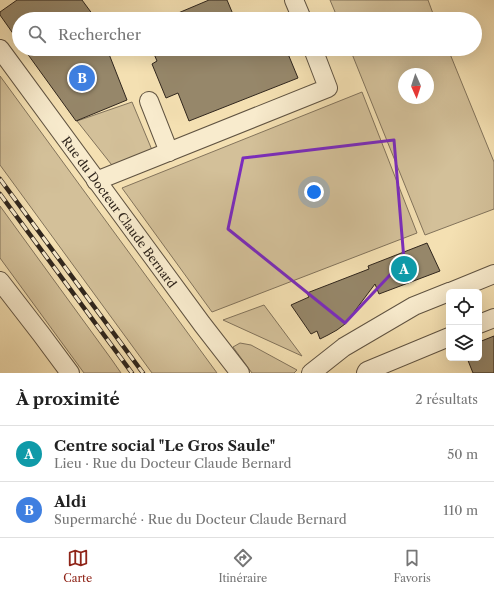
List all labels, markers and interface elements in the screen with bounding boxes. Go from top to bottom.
search box [12,12,482,56]
icon: search [26,23,48,45]
text: Rechercher [58,25,141,44]
pin: B [69,63,95,93]
north arrow [398,68,434,104]
street label: Rue du Docteur Claude Bernard [59,133,180,291]
your location [304,182,324,202]
pin: A [391,254,417,284]
map controls [446,289,482,361]
button: locate [446,289,482,325]
button: layers [446,325,482,361]
text: À proximité [16,389,120,409]
text: 2 résultats [415,391,478,407]
text: Centre social "Le Gros Saule" [54,436,275,455]
text: A [24,446,34,462]
text: 50 m [447,446,478,462]
text: Lieu · Rue du Docteur Claude Bernard [54,455,291,471]
text: Aldi [54,492,86,511]
text: B [24,502,34,518]
text: 110 m [443,502,478,518]
text: Supermarché · Rue du Docteur Claude Bernard [54,511,347,527]
tab: Carte [63,547,92,585]
tab: Itinéraire [218,547,267,585]
tab: Favoris [393,547,431,585]

